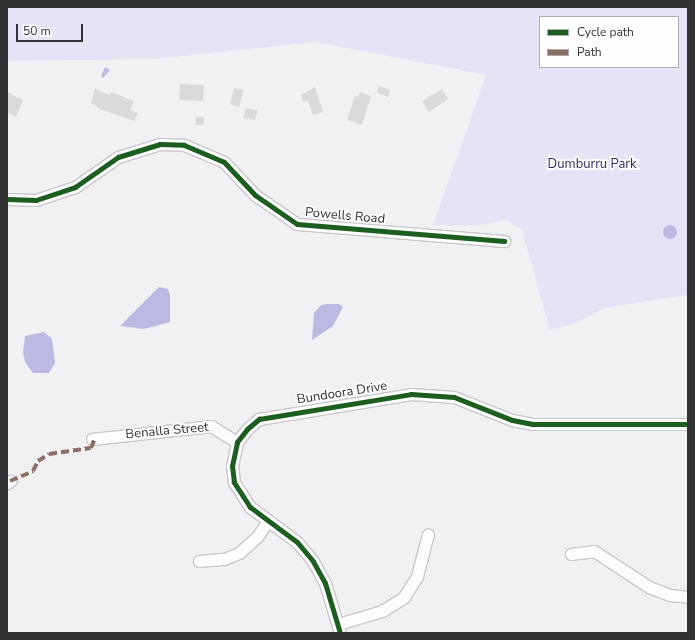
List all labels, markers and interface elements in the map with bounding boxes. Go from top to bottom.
scale bar [18,16,85,42]
legend [539,16,679,68]
text: 50 m [23,23,51,39]
text: Cycle path [577,24,634,40]
text: Path [577,44,602,60]
park label: Dumburru Park [548,156,636,172]
street label: Powells Road [304,205,386,227]
street label: Bundoora Drive [296,378,388,408]
street label: Benalla Street [125,420,209,442]

